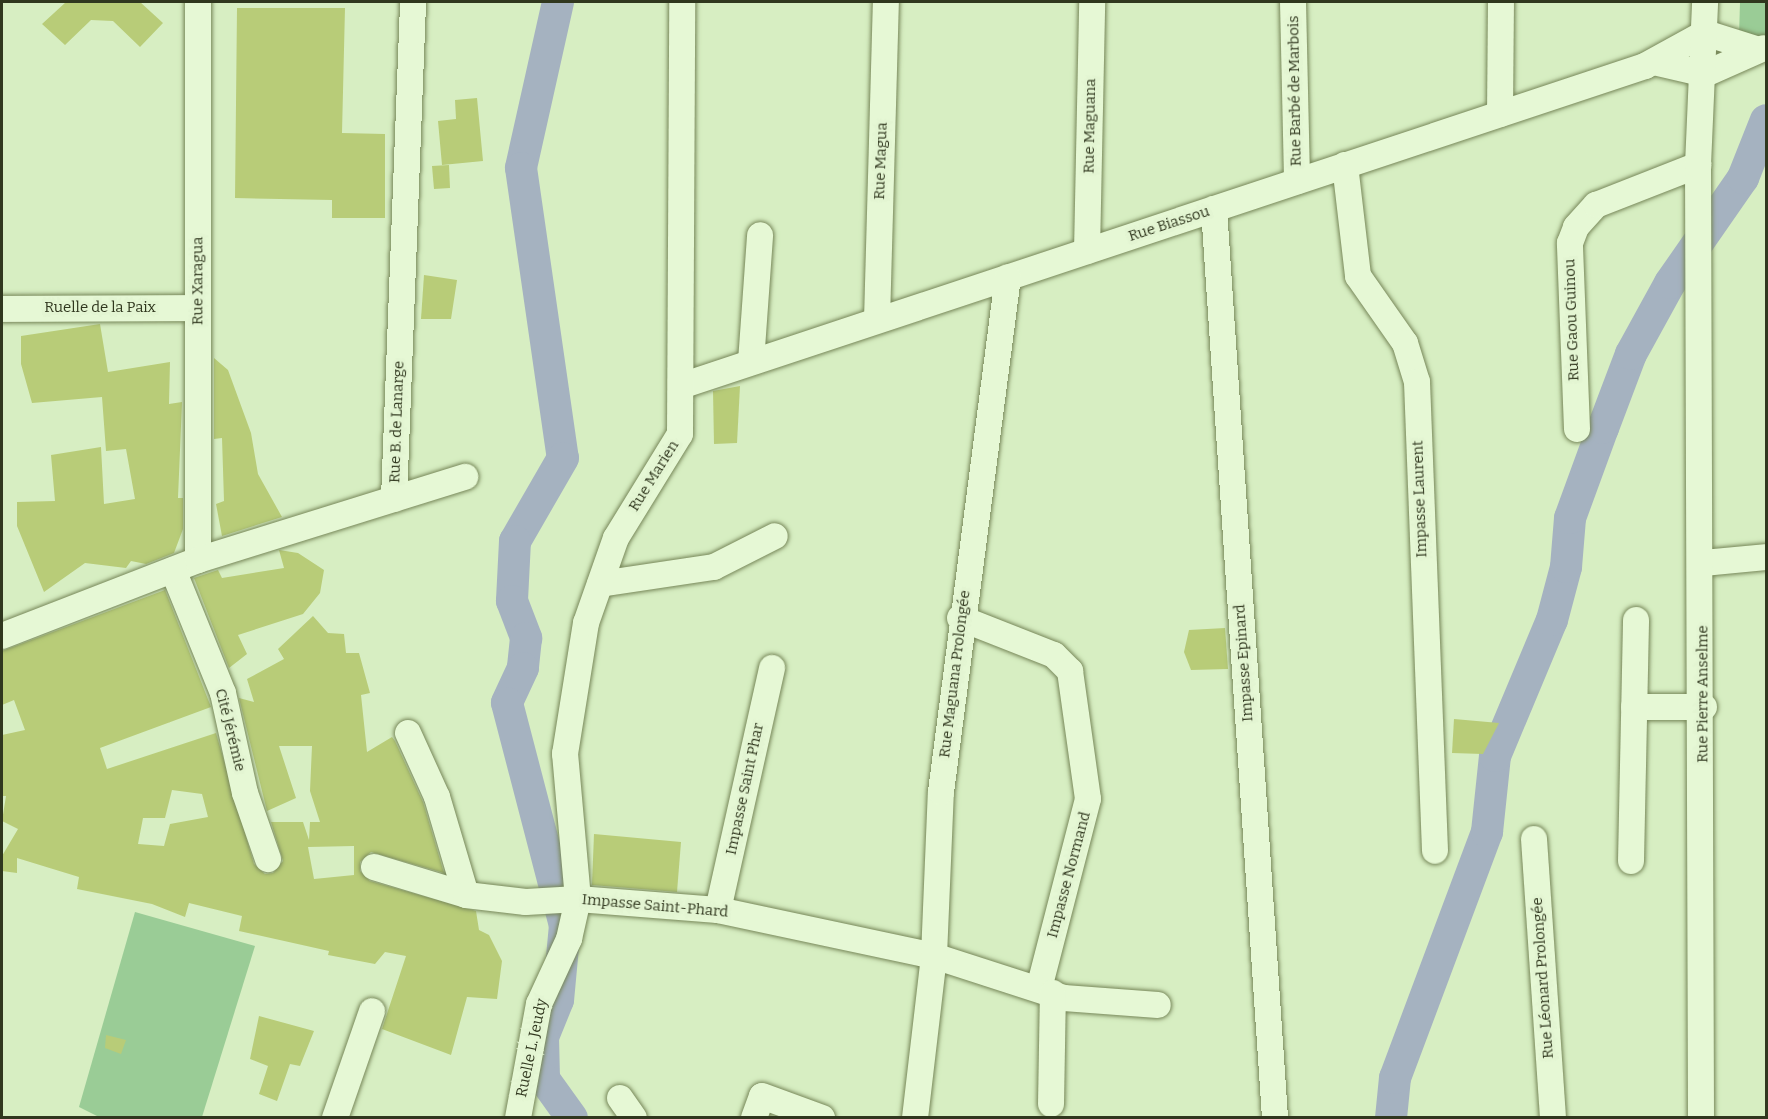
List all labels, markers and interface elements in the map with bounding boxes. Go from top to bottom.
street label: Rue Barbé de Marbois [1285,16,1305,166]
street label: Rue Maguana [1080,78,1100,174]
street label: Rue Magua [871,122,891,200]
street label: Rue Biassou [1126,202,1212,246]
street label: Rue Xaragua [189,237,207,325]
street label: Rue Gaou Guinou [1561,259,1583,381]
street label: Ruelle de la Paix [44,299,156,317]
street label: Rue B. de Lanarge [386,361,408,483]
street label: Rue Marien [625,437,683,515]
street label: Impasse Laurent [1409,440,1431,558]
street label: Rue Maguana Prolongée [936,589,974,759]
street label: Impasse Epinard [1231,604,1257,722]
street label: Rue Pierre Anselme [1694,625,1712,763]
street label: Cité Jérémie [211,687,249,773]
street label: Impasse Saint Phar [722,721,768,857]
street label: Impasse Normand [1044,810,1094,940]
street label: Impasse Saint-Phard [581,891,729,921]
street label: Rue Léonard Prolongée [1528,897,1558,1059]
street label: Ruelle L. Jeudy [513,997,551,1099]

